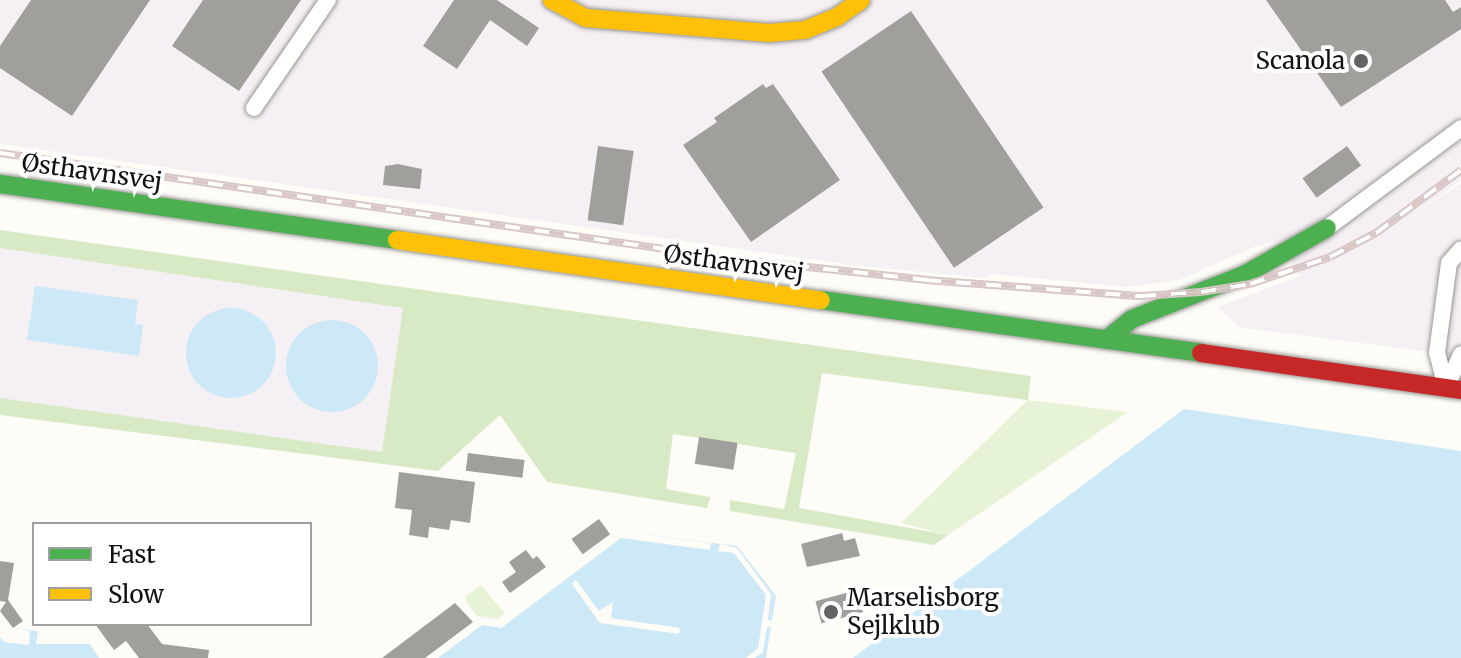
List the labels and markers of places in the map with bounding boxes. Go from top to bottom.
place label: Scanola [1255,47,1345,75]
marker: Scanola [1352,52,1370,70]
place label: Marselisborg Sejlklub [847,584,999,640]
marker: Marselisborg Sejlklub [822,603,840,621]

